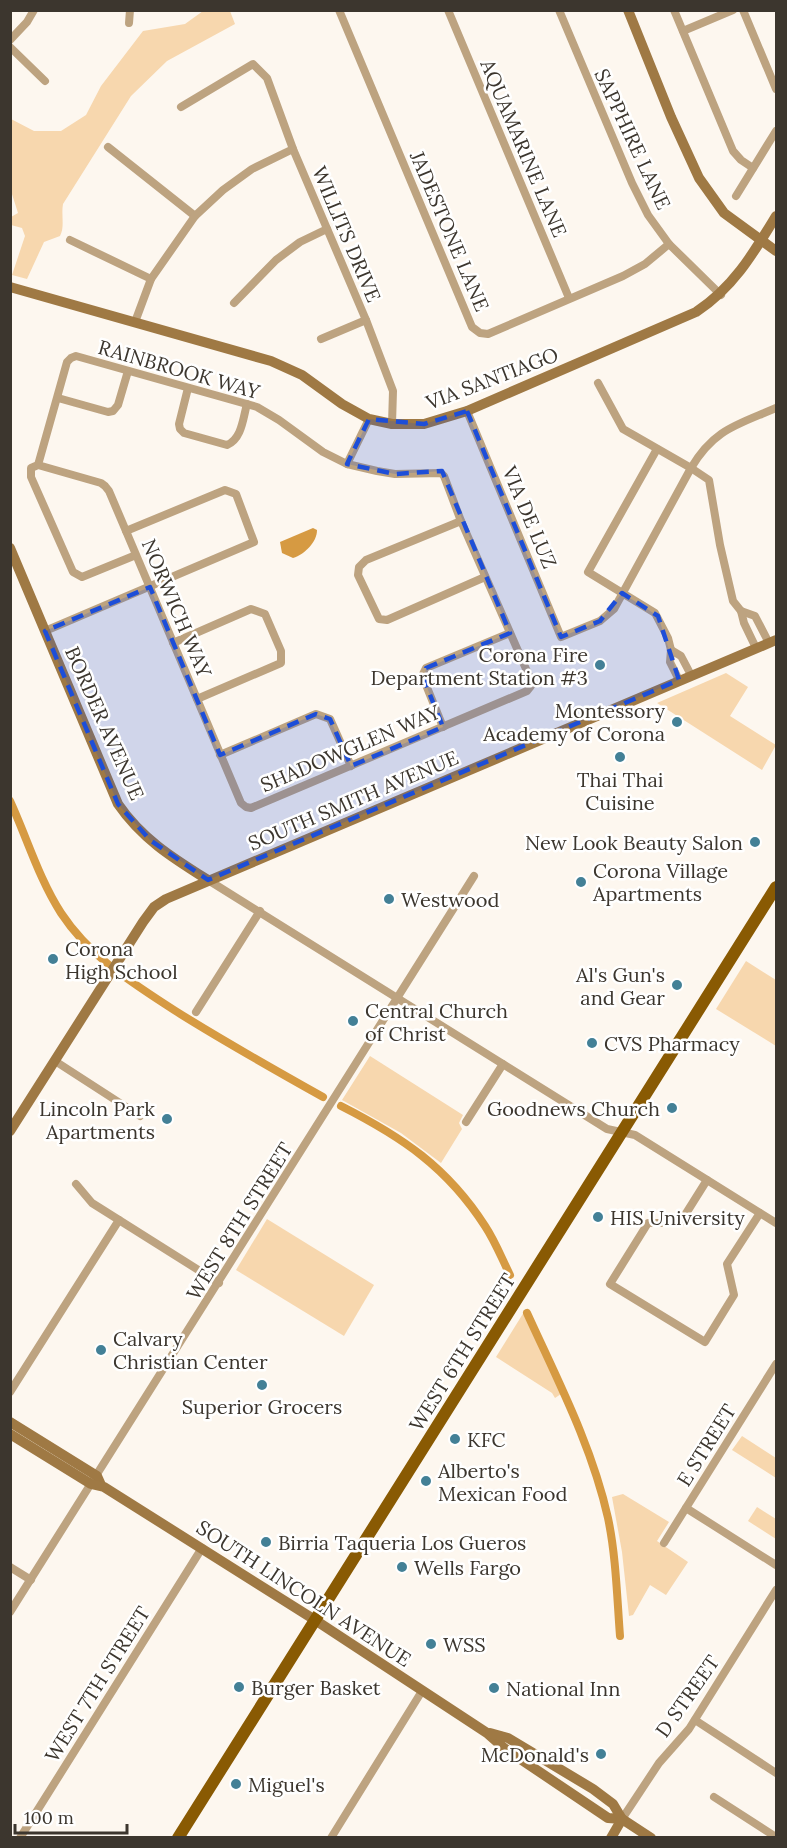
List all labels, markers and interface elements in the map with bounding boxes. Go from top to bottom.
street label: AQUAMARINE LANE [475,55,573,241]
street label: SAPPHIRE LANE [589,65,677,213]
street label: JADESTONE LANE [405,146,495,315]
street label: WILLITS DRIVE [307,162,387,306]
street label: RAINBROOK WAY [95,334,263,404]
street label: VIA SANTIAGO [422,341,562,415]
street label: VIA DE LUZ [497,461,563,572]
street label: NORWICH WAY [137,535,218,681]
street label: BORDER AVENUE [60,642,150,804]
place label: Corona Fire Department Station #3 [370,642,588,690]
marker: Corona Fire Department Station #3 [593,658,607,672]
place label: Montessory Academy of Corona [482,698,665,746]
street label: SHADOWGLEN WAY [256,699,444,797]
marker: Montessory Academy of Corona [670,715,684,729]
street label: SOUTH SMITH AVENUE [244,744,462,856]
marker: Thai Thai Cuisine [613,750,627,764]
place label: Thai Thai Cuisine [577,767,663,815]
place label: New Look Beauty Salon [525,830,743,855]
marker: New Look Beauty Salon [748,835,762,849]
place label: Corona Village Apartments [592,858,728,906]
marker: Corona Village Apartments [574,875,588,889]
place label: Westwood [401,887,499,912]
marker: Westwood [382,892,396,906]
place label: Corona High School [65,936,178,984]
marker: Corona High School [46,952,60,966]
place label: Al's Gun's and Gear [575,962,665,1010]
marker: Al's Gun's and Gear [670,978,684,992]
place label: Central Church of Christ [365,998,508,1046]
marker: Central Church of Christ [346,1014,360,1028]
place label: CVS Pharmacy [604,1031,740,1056]
marker: CVS Pharmacy [585,1036,599,1050]
place label: Lincoln Park Apartments [39,1096,155,1144]
place label: Goodnews Church [487,1096,660,1121]
marker: Goodnews Church [665,1101,679,1115]
marker: Lincoln Park Apartments [160,1112,174,1126]
street label: WEST 8TH STREET [180,1137,298,1304]
place label: HIS University [610,1205,745,1230]
marker: HIS University [591,1210,605,1224]
street label: WEST 6TH STREET [403,1268,521,1436]
place label: Calvary Christian Center [113,1326,268,1374]
marker: Calvary Christian Center [94,1343,108,1357]
marker: Superior Grocers [255,1378,269,1392]
place label: Superior Grocers [182,1394,342,1419]
street label: E STREET [671,1399,741,1491]
place label: KFC [467,1427,505,1452]
marker: KFC [448,1432,462,1446]
place label: Alberto's Mexican Food [437,1458,568,1506]
marker: Alberto's Mexican Food [419,1474,433,1488]
street label: SOUTH LINCOLN AVENUE [192,1514,416,1672]
place label: Birria Taqueria Los Gueros [278,1530,526,1555]
marker: Birria Taqueria Los Gueros [259,1535,273,1549]
place label: Wells Fargo [414,1555,521,1580]
marker: Wells Fargo [395,1560,409,1574]
street label: WEST 7TH STREET [39,1601,155,1767]
place label: WSS [443,1632,486,1657]
marker: WSS [424,1637,438,1651]
street label: D STREET [650,1650,724,1742]
place label: Burger Basket [251,1675,381,1700]
place label: National Inn [506,1676,620,1701]
marker: Burger Basket [232,1680,246,1694]
marker: National Inn [487,1681,501,1695]
place label: McDonald's [481,1742,589,1767]
marker: McDonald's [594,1747,608,1761]
place label: Miguel's [248,1772,325,1797]
marker: Miguel's [229,1777,243,1791]
scale bar [15,1797,128,1835]
text: 100 m [24,1806,74,1829]

